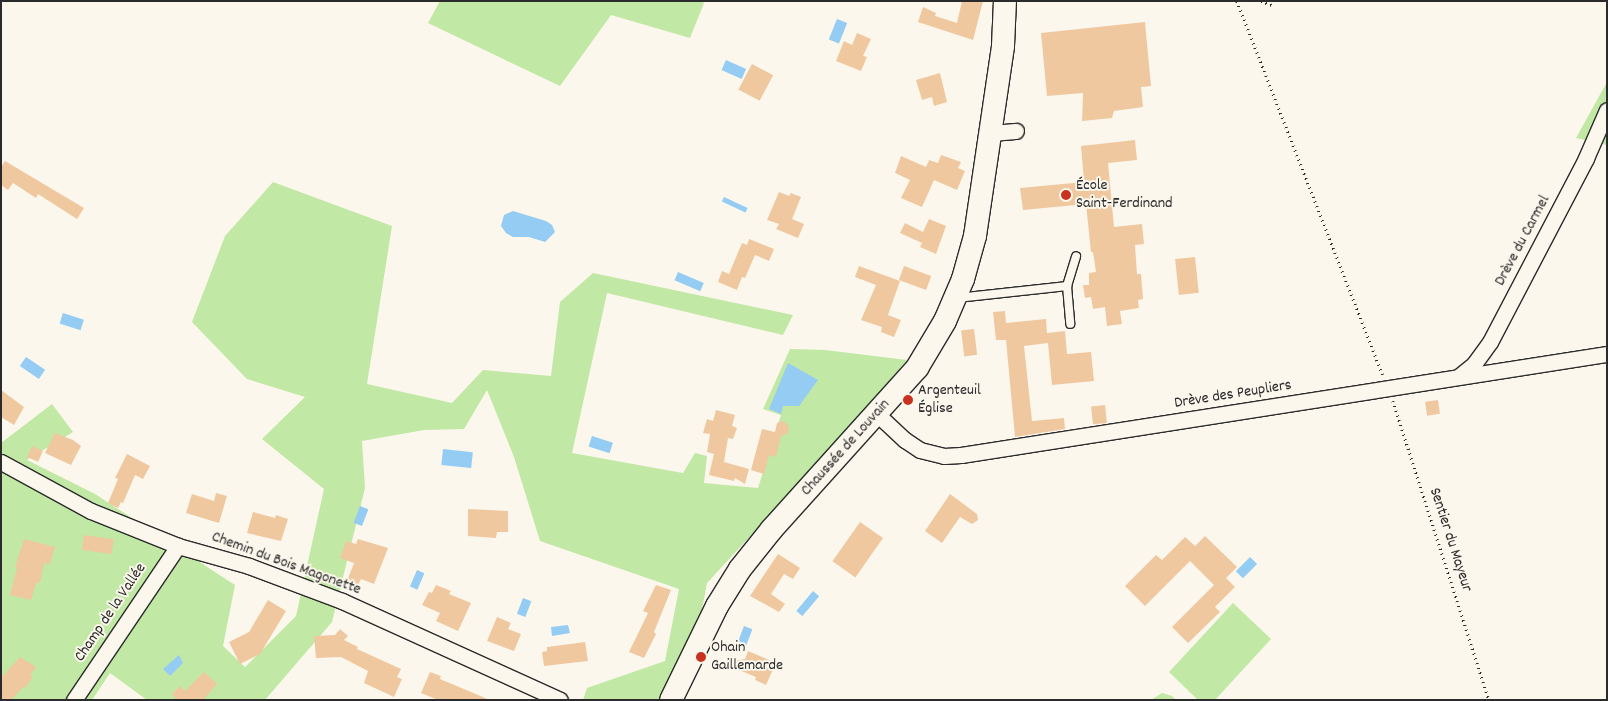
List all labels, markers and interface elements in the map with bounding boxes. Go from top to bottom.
place label: École Saint-Ferdinand [1076,176,1173,214]
marker: École Saint-Ferdinand [1060,189,1072,201]
street label: Drève du Carmel [1491,192,1555,290]
street label: Drève des Peupliers [1173,376,1293,414]
place label: Argenteuil Église [918,381,981,419]
marker: Argenteuil Église [902,394,914,406]
street label: Chaussée de Louvain [797,396,895,500]
street label: Sentier du Mayeur [1424,486,1476,594]
street label: Chemin du Bois Magonette [209,528,363,600]
street label: Champ de la Vallée [71,560,151,666]
place label: Ohain Gaillemarde [711,638,783,676]
marker: Ohain Gaillemarde [695,651,707,663]

